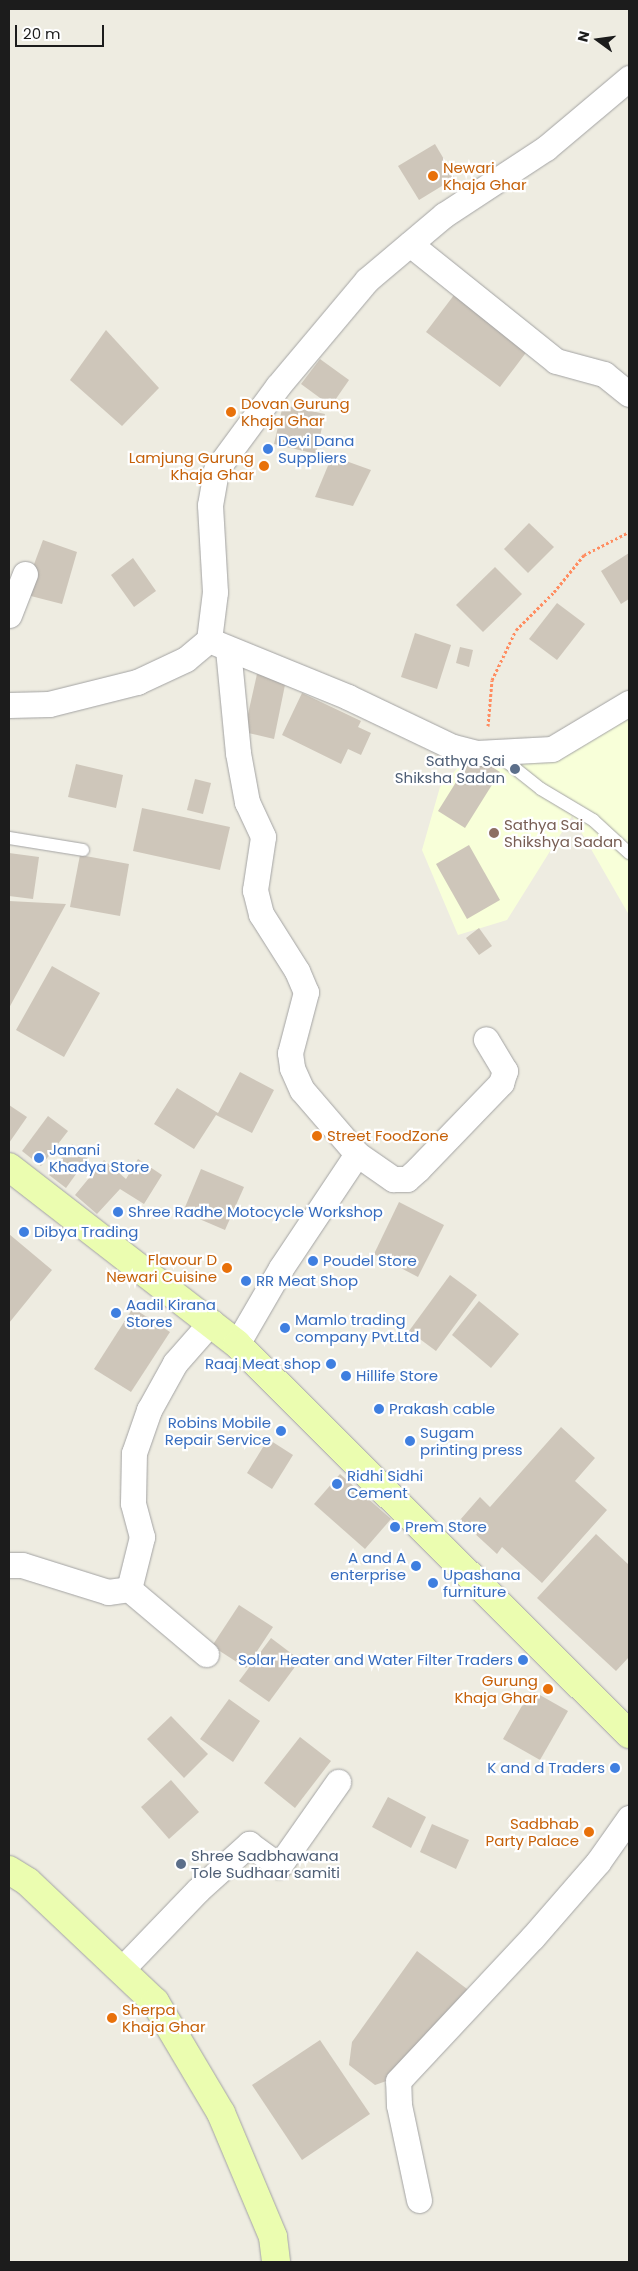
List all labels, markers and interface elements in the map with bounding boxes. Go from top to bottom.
scale bar [18,15,106,47]
north arrow [573,15,623,65]
text: 20 m [23,23,61,44]
text: N [572,29,594,44]
place label: Newari Khaja Ghar [443,158,527,193]
marker: Newari Khaja Ghar [427,170,439,182]
place label: Dovan Gurung Khaja Ghar [241,394,350,429]
marker: Dovan Gurung Khaja Ghar [225,406,237,418]
place label: Devi Dana Suppliers [278,431,354,466]
marker: Devi Dana Suppliers [262,443,274,455]
place label: Lamjung Gurung Khaja Ghar [129,448,254,483]
marker: Lamjung Gurung Khaja Ghar [258,460,270,472]
place label: Sathya Sai Shiksha Sadan [395,751,505,786]
marker: Sathya Sai Shiksha Sadan [509,763,521,775]
place label: Sathya Sai Shikshya Sadan [504,815,623,850]
marker: Sathya Sai Shikshya Sadan [488,827,500,839]
place label: Street FoodZone [327,1127,448,1145]
marker: Street FoodZone [311,1130,323,1142]
place label: Janani Khadya Store [49,1140,149,1175]
marker: Janani Khadya Store [33,1152,45,1164]
place label: Shree Radhe Motocycle Workshop [128,1203,383,1221]
marker: Shree Radhe Motocycle Workshop [112,1206,124,1218]
place label: Dibya Trading [34,1223,138,1241]
marker: Dibya Trading [18,1226,30,1238]
place label: Flavour D Newari Cuisine [106,1250,217,1285]
place label: Poudel Store [323,1252,417,1270]
marker: Poudel Store [307,1255,319,1267]
marker: Flavour D Newari Cuisine [221,1262,233,1274]
place label: RR Meat Shop [256,1272,358,1290]
marker: RR Meat Shop [240,1275,252,1287]
place label: Aadil Kirana Stores [126,1295,216,1330]
marker: Aadil Kirana Stores [110,1307,122,1319]
place label: Mamlo trading company Pvt.Ltd [295,1310,419,1345]
marker: Mamlo trading company Pvt.Ltd [279,1322,291,1334]
place label: Raaj Meat shop [205,1355,321,1373]
marker: Raaj Meat shop [325,1358,337,1370]
place label: Hillife Store [356,1367,438,1385]
marker: Hillife Store [340,1370,352,1382]
place label: Prakash cable [389,1400,495,1418]
marker: Prakash cable [373,1403,385,1415]
place label: Robins Mobile Repair Service [165,1413,271,1448]
place label: Sugam printing press [420,1423,523,1458]
marker: Robins Mobile Repair Service [275,1425,287,1437]
marker: Sugam printing press [404,1435,416,1447]
place label: Ridhi Sidhi Cement [347,1466,423,1501]
marker: Ridhi Sidhi Cement [331,1478,343,1490]
place label: Prem Store [405,1518,487,1536]
marker: Prem Store [389,1521,401,1533]
place label: A and A enterprise [330,1548,406,1583]
marker: A and A enterprise [410,1560,422,1572]
place label: Upashana furniture [443,1565,521,1600]
marker: Upashana furniture [427,1577,439,1589]
place label: Solar Heater and Water Filter Traders [238,1651,513,1669]
marker: Solar Heater and Water Filter Traders [517,1654,529,1666]
place label: Gurung Khaja Ghar [454,1671,538,1706]
marker: Gurung Khaja Ghar [542,1683,554,1695]
place label: K and d Traders [487,1759,605,1777]
marker: K and d Traders [609,1762,621,1774]
place label: Sadbhab Party Palace [486,1814,579,1849]
marker: Sadbhab Party Palace [583,1826,595,1838]
place label: Shree Sadbhawana Tole Sudhaar samiti [191,1846,340,1881]
marker: Shree Sadbhawana Tole Sudhaar samiti [175,1858,187,1870]
place label: Sherpa Khaja Ghar [122,2000,206,2035]
marker: Sherpa Khaja Ghar [106,2012,118,2024]

